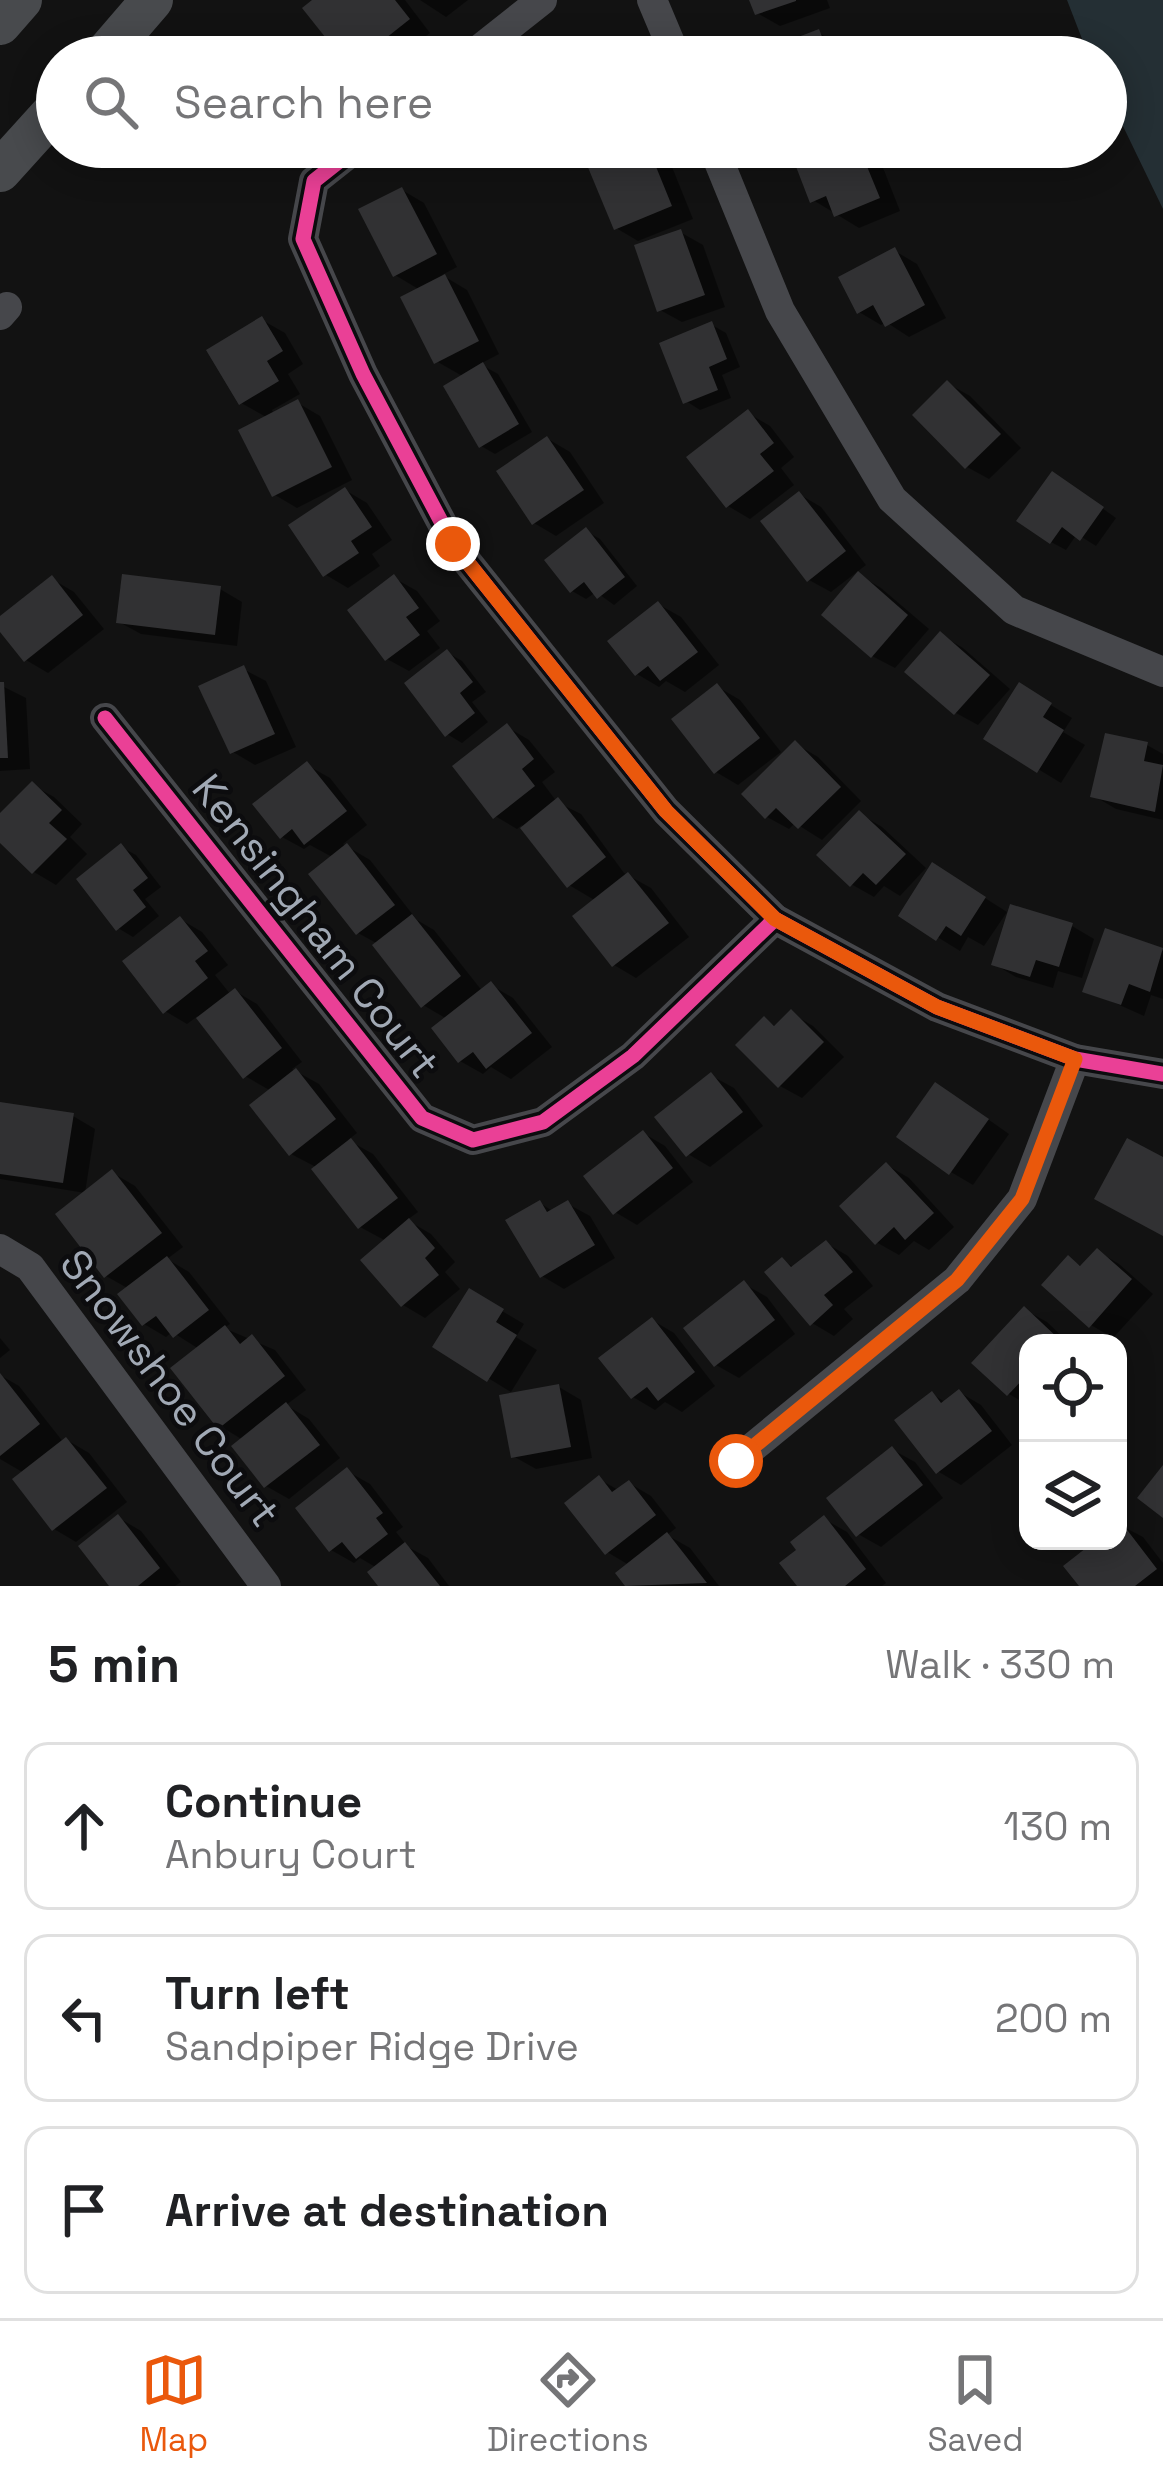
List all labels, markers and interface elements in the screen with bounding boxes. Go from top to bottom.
search box [36,36,1127,168]
icon: search [78,69,144,135]
text: Search here [174,74,433,131]
route end [426,517,480,571]
street label: Kensingham Court [181,763,451,1089]
street label: Snowshoe Court [48,1239,292,1537]
map controls [1019,1334,1127,1550]
button: locate [1019,1334,1127,1442]
route start [709,1434,763,1488]
button: layers [1019,1442,1127,1550]
text: 5 min [48,1632,180,1697]
text: Walk · 330 m [885,1640,1115,1689]
text: Continue [165,1773,362,1830]
icon: ahead [51,1793,117,1859]
text: 130 m [1004,1802,1112,1851]
text: Anbury Court [165,1830,417,1879]
text: Turn left [165,1965,350,2022]
icon: left [51,1985,117,2051]
text: 200 m [995,1994,1112,2043]
text: Sandpiper Ridge Drive [165,2022,579,2071]
icon: arrive [51,2177,117,2243]
text: Arrive at destination [165,2182,609,2239]
tab: Map [139,2347,208,2461]
tab: Directions [487,2347,649,2461]
tab: Saved [927,2347,1024,2461]

